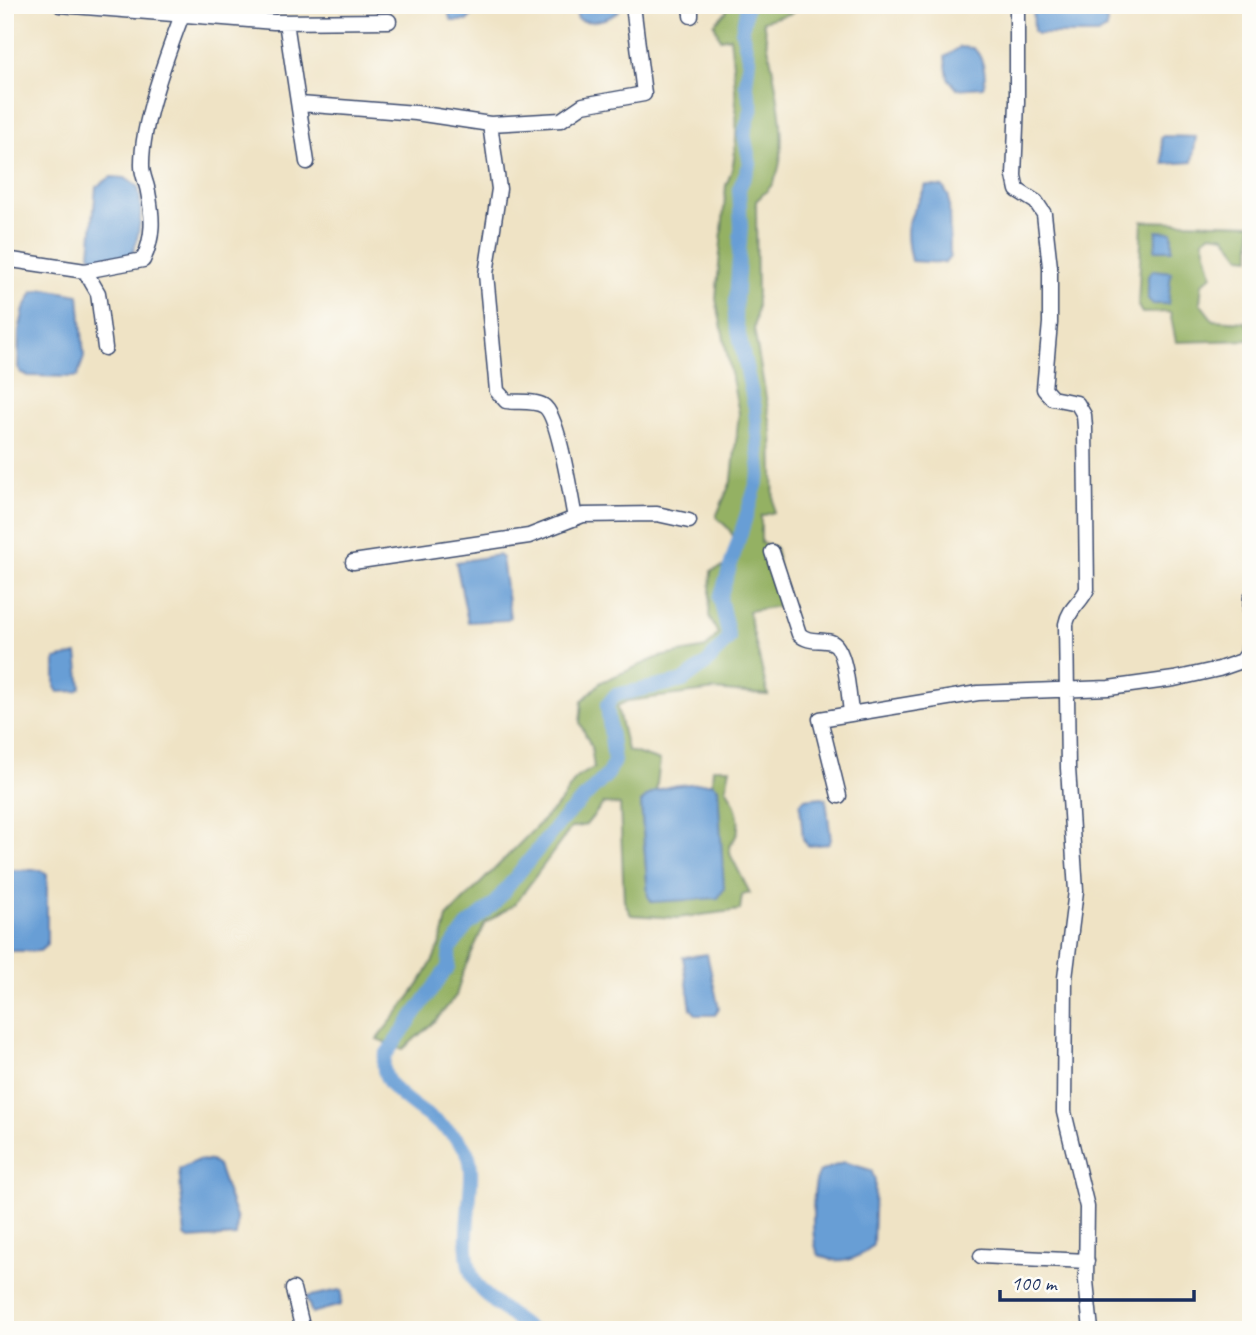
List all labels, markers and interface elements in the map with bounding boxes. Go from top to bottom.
scale bar [1000,1258,1195,1302]
text: 100 m [1011,1270,1058,1296]

